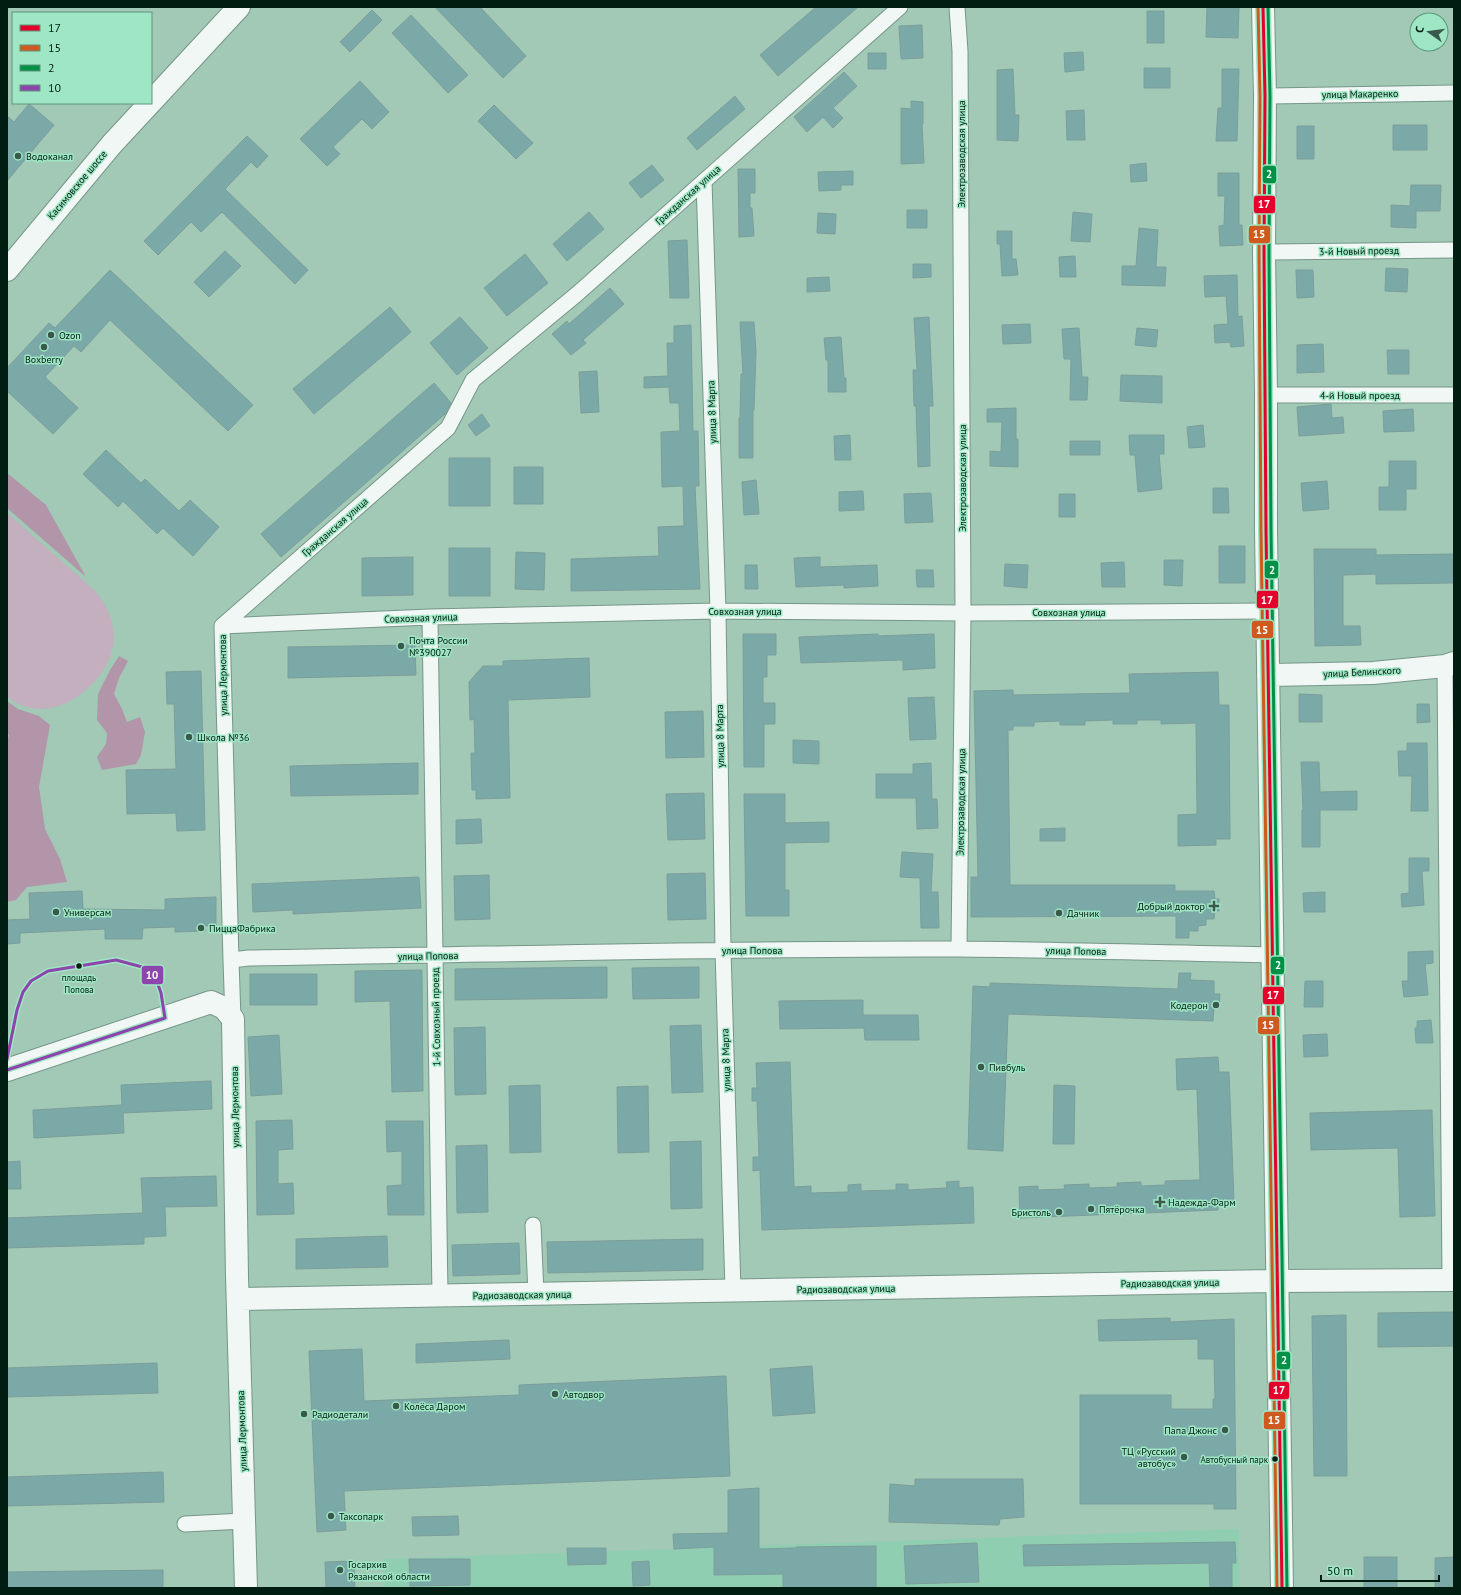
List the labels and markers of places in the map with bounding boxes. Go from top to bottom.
place label: Водоканал [26,150,73,163]
marker: Водоканал [13,151,23,161]
place label: Ozon [59,329,81,342]
marker: Ozon [46,330,56,340]
marker: Boxberry [39,342,49,352]
place label: Boxberry [25,353,63,366]
place label: Почта России №390027 [409,634,468,659]
marker: Почта России №390027 [396,641,406,651]
place label: Школа №36 [197,731,250,744]
marker: Школа №36 [184,732,194,742]
place label: Добрый доктор [1138,900,1205,913]
marker: Добрый доктор [1208,900,1220,912]
place label: Универсам [64,906,111,919]
marker: Универсам [51,907,61,917]
place label: Дачник [1067,907,1099,920]
marker: Дачник [1054,908,1064,918]
place label: ПиццаФабрика [209,922,276,935]
marker: ПиццаФабрика [196,923,206,933]
marker: площадь Попова [74,961,84,971]
place label: площадь Попова [62,972,96,995]
place label: Кодерон [1171,999,1208,1012]
marker: Кодерон [1211,1000,1221,1010]
place label: Пивбуль [989,1061,1026,1074]
marker: Пивбуль [976,1062,986,1072]
place label: Надежда-Фарм [1168,1196,1236,1209]
marker: Надежда-Фарм [1155,1197,1165,1207]
place label: Пятёрочка [1099,1203,1145,1216]
marker: Пятёрочка [1086,1204,1096,1214]
place label: Бристоль [1011,1206,1051,1219]
marker: Бристоль [1054,1207,1064,1217]
place label: Автодвор [563,1388,604,1401]
marker: Автодвор [550,1389,560,1399]
place label: Колёса Даром [404,1400,466,1413]
marker: Колёса Даром [391,1401,401,1411]
place label: Радиодетали [312,1408,368,1421]
marker: Радиодетали [299,1409,309,1419]
place label: Папа Джонс [1164,1424,1217,1437]
marker: Папа Джонс [1220,1425,1230,1435]
place label: ТЦ «Русский автобус» [1121,1445,1176,1470]
marker: ТЦ «Русский автобус» [1179,1452,1189,1462]
place label: Автобусный парк [1200,1454,1269,1465]
marker: Автобусный парк [1270,1454,1280,1464]
place label: Таксопарк [339,1510,383,1523]
marker: Таксопарк [326,1511,336,1521]
place label: Госархив Рязанской области [348,1558,430,1583]
marker: Госархив Рязанской области [335,1565,345,1575]

